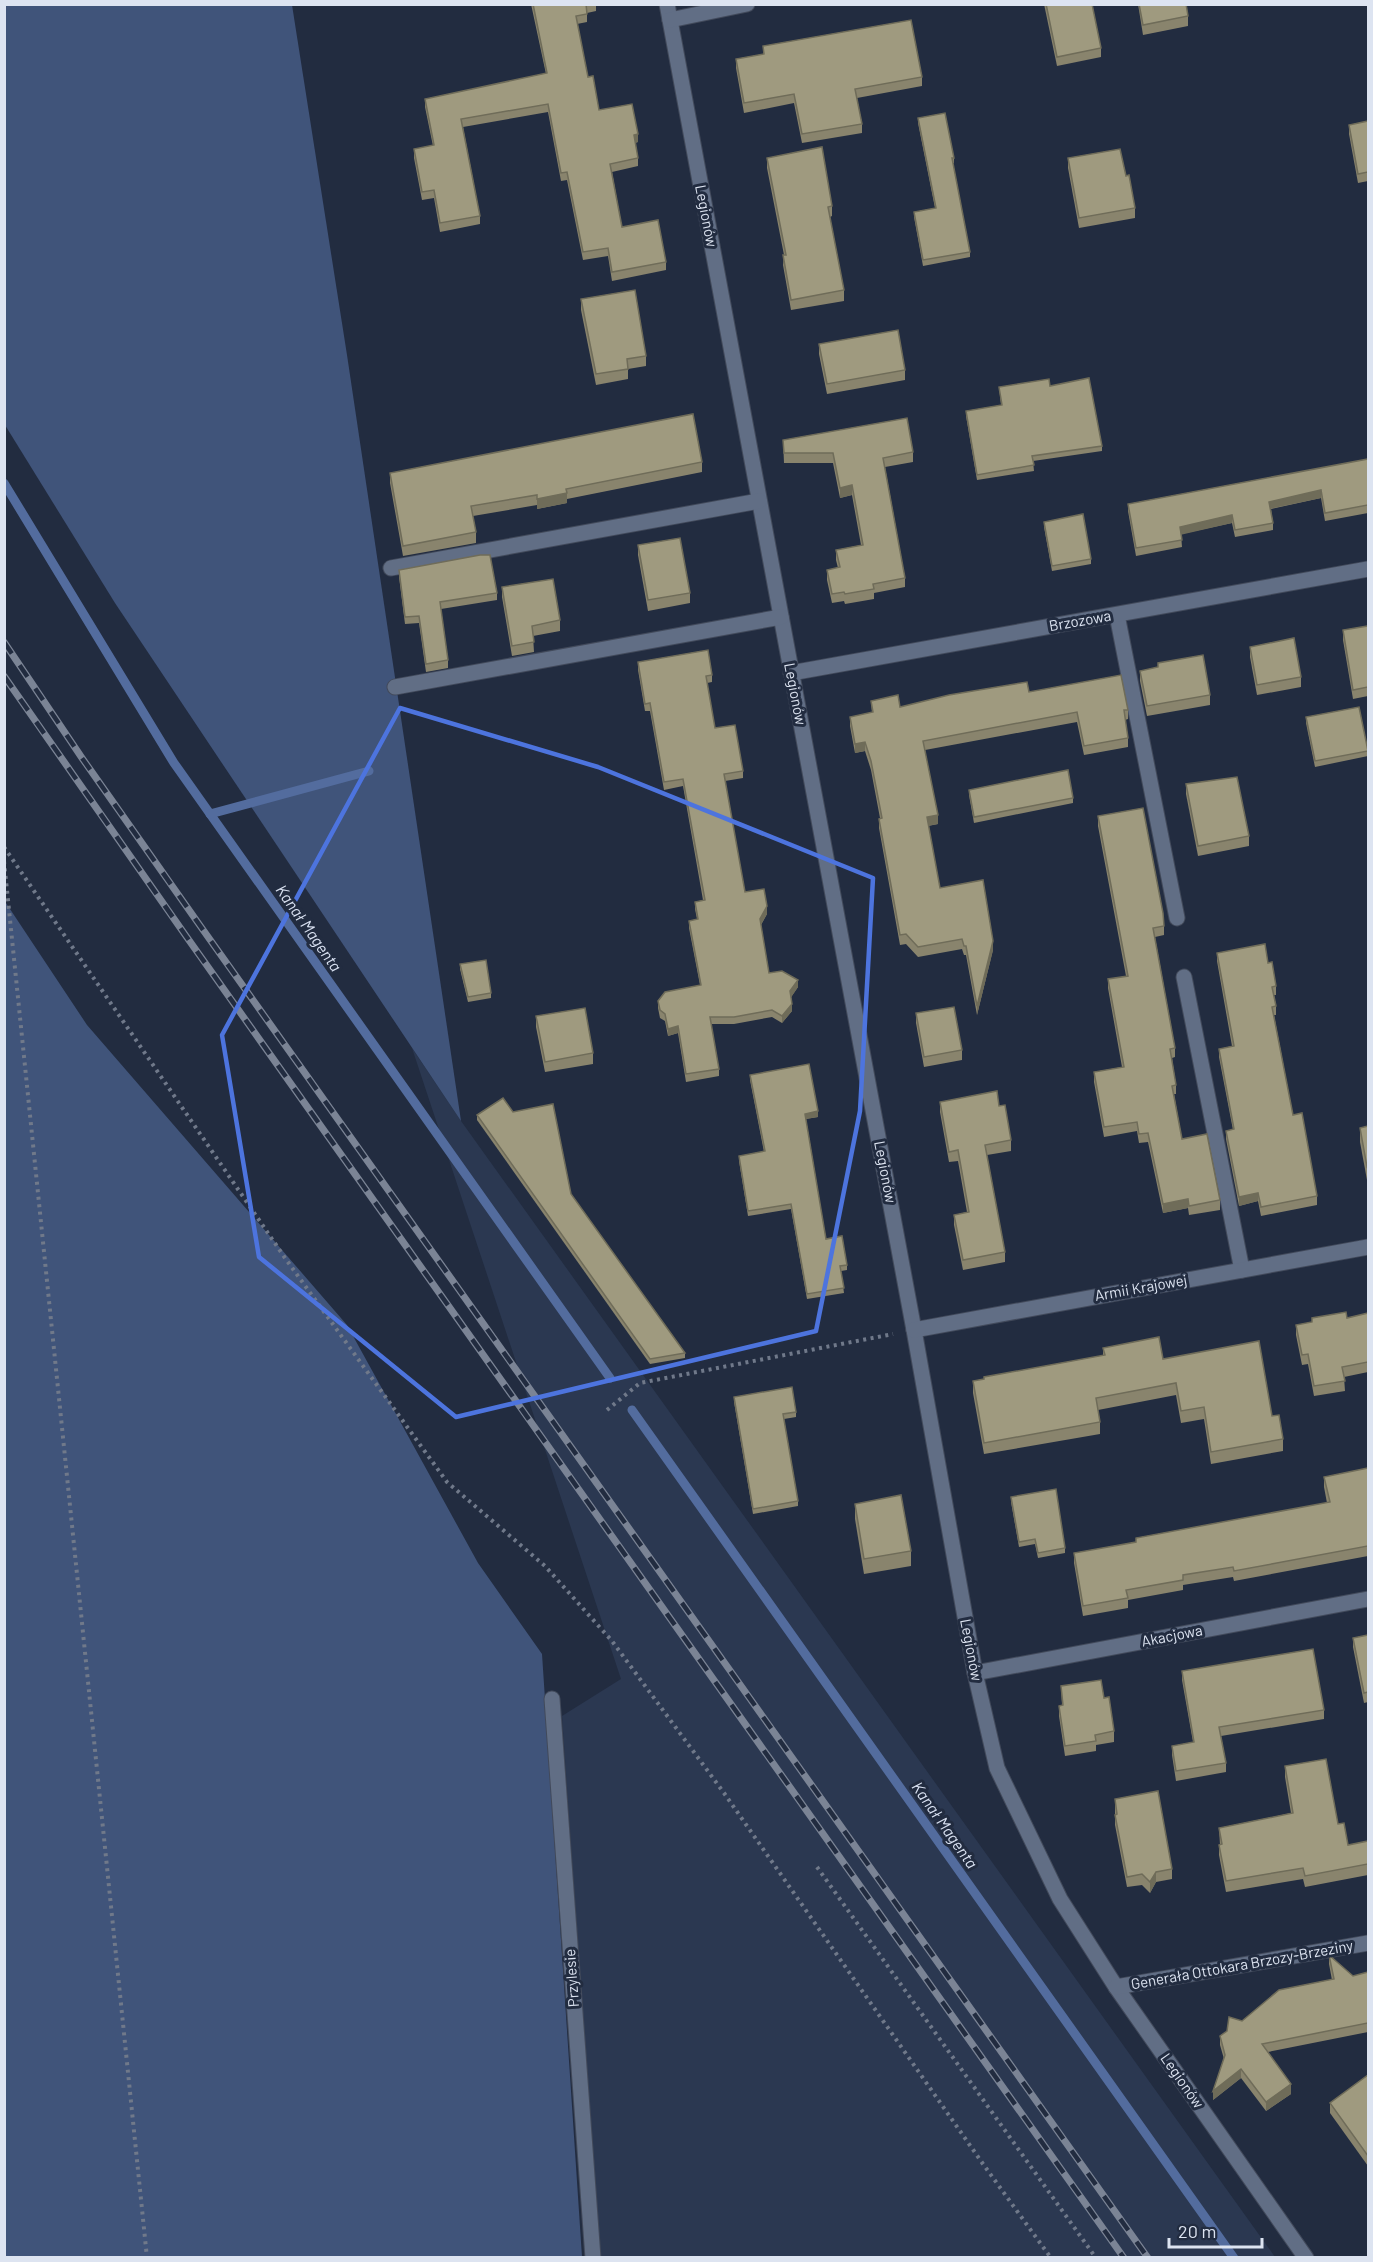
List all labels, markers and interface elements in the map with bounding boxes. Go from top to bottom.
street label: Legionów [692,183,722,249]
street label: Brzozowa [1047,606,1112,634]
street label: Legionów [781,661,811,727]
water label: Kanał Magenta [273,881,346,975]
street label: Legionów [871,1139,901,1205]
street label: Armii Krajowej [1093,1270,1189,1304]
street label: Legionów [957,1617,987,1683]
street label: Akacjowa [1140,1620,1204,1650]
water label: Kanał Magenta [909,1778,982,1872]
street label: Generała Ottokara Brzozy-Brzeziny [1129,1936,1354,1992]
street label: Przylesie [560,1948,582,2008]
street label: Legionów [1157,2049,1208,2112]
scale bar [1169,2211,1262,2249]
text: 20 m [1178,2220,1216,2242]

